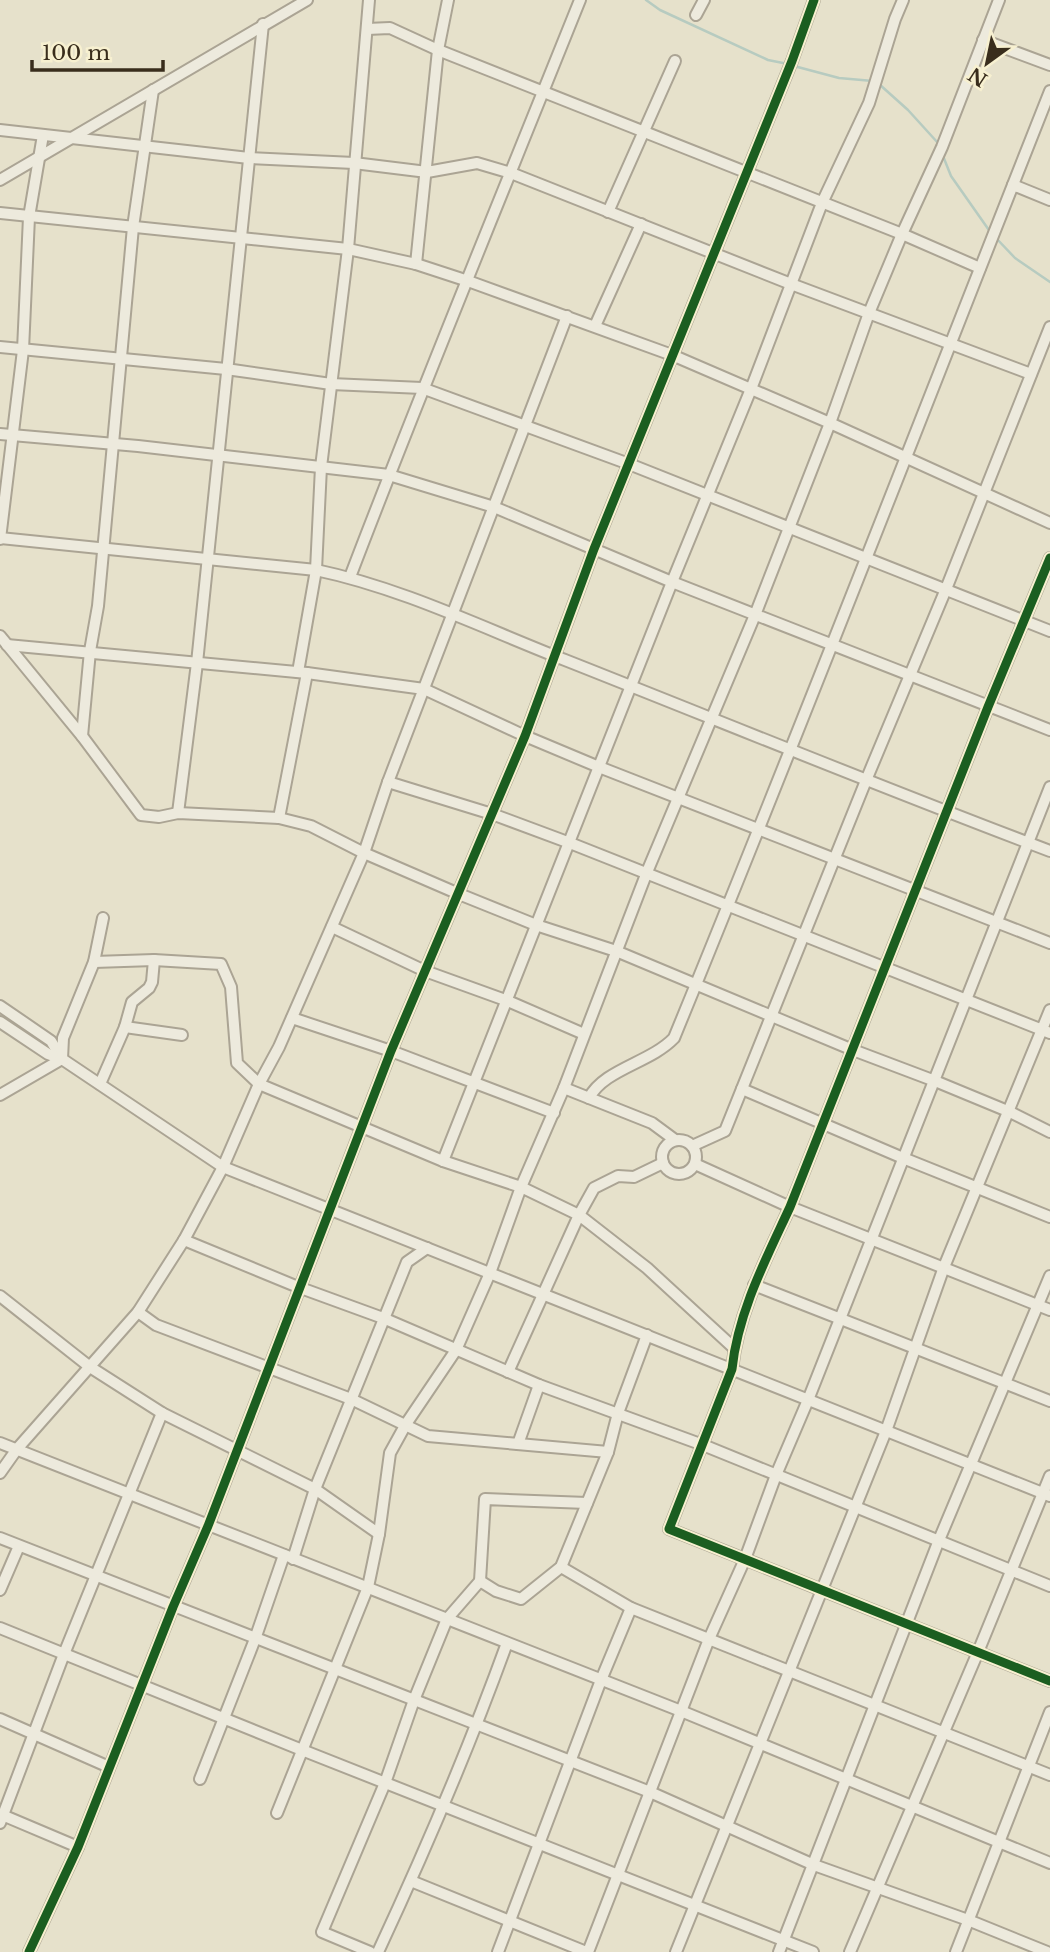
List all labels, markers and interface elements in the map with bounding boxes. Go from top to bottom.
scale bar [32,28,163,72]
north arrow [952,28,1022,98]
text: 100 m [42,40,110,66]
text: N [964,62,992,91]

